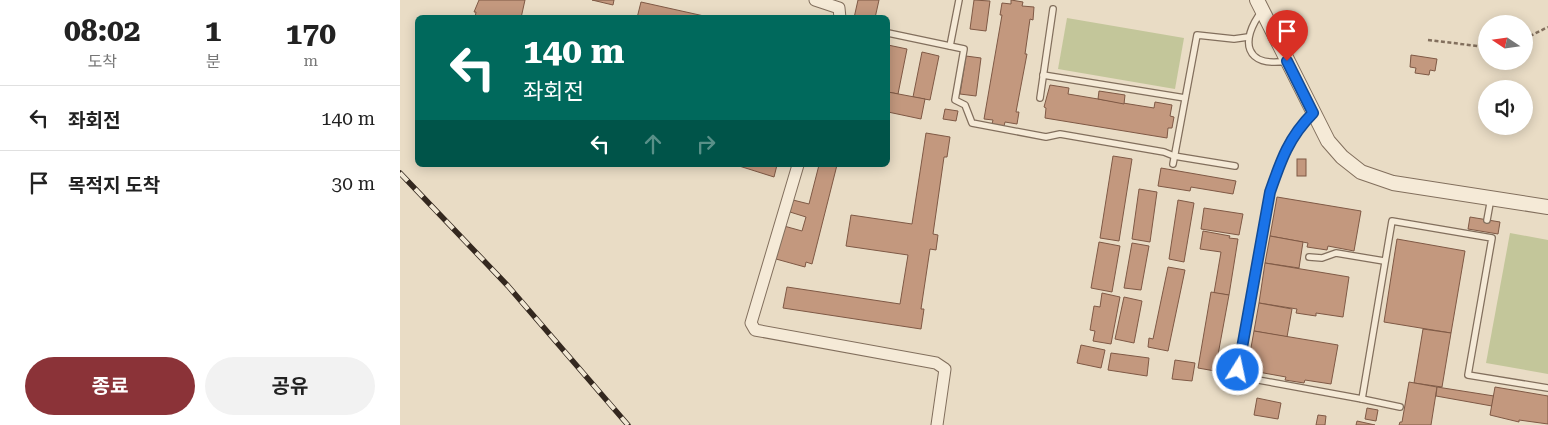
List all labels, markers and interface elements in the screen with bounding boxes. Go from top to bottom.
pin [1266,10,1308,61]
text: 08:02 [64,13,141,48]
text: 1 [205,13,222,48]
north arrow [1478,15,1532,70]
map controls [1478,15,1533,135]
text: 170 [286,16,336,51]
icon: arrive [1273,17,1301,45]
text: 140 m [523,31,624,72]
icon: left [440,35,505,100]
text: m [303,51,318,70]
text: 도착 [88,52,117,71]
text: 분 [206,52,220,71]
text: 좌회전 [523,79,584,104]
button: sound [1478,80,1533,135]
icon: left [25,104,53,132]
text: 140 m [321,107,375,130]
text: 좌회전 [68,109,120,132]
icon: left [586,130,614,158]
icon: ahead [639,130,667,158]
icon: right [692,130,720,158]
icon: arrive [25,169,53,197]
text: 30 m [332,172,375,195]
text: 목적지 도착 [68,174,160,197]
position arrow [1211,343,1263,395]
button: 종료 [25,357,195,415]
button: 공유 [205,357,375,415]

